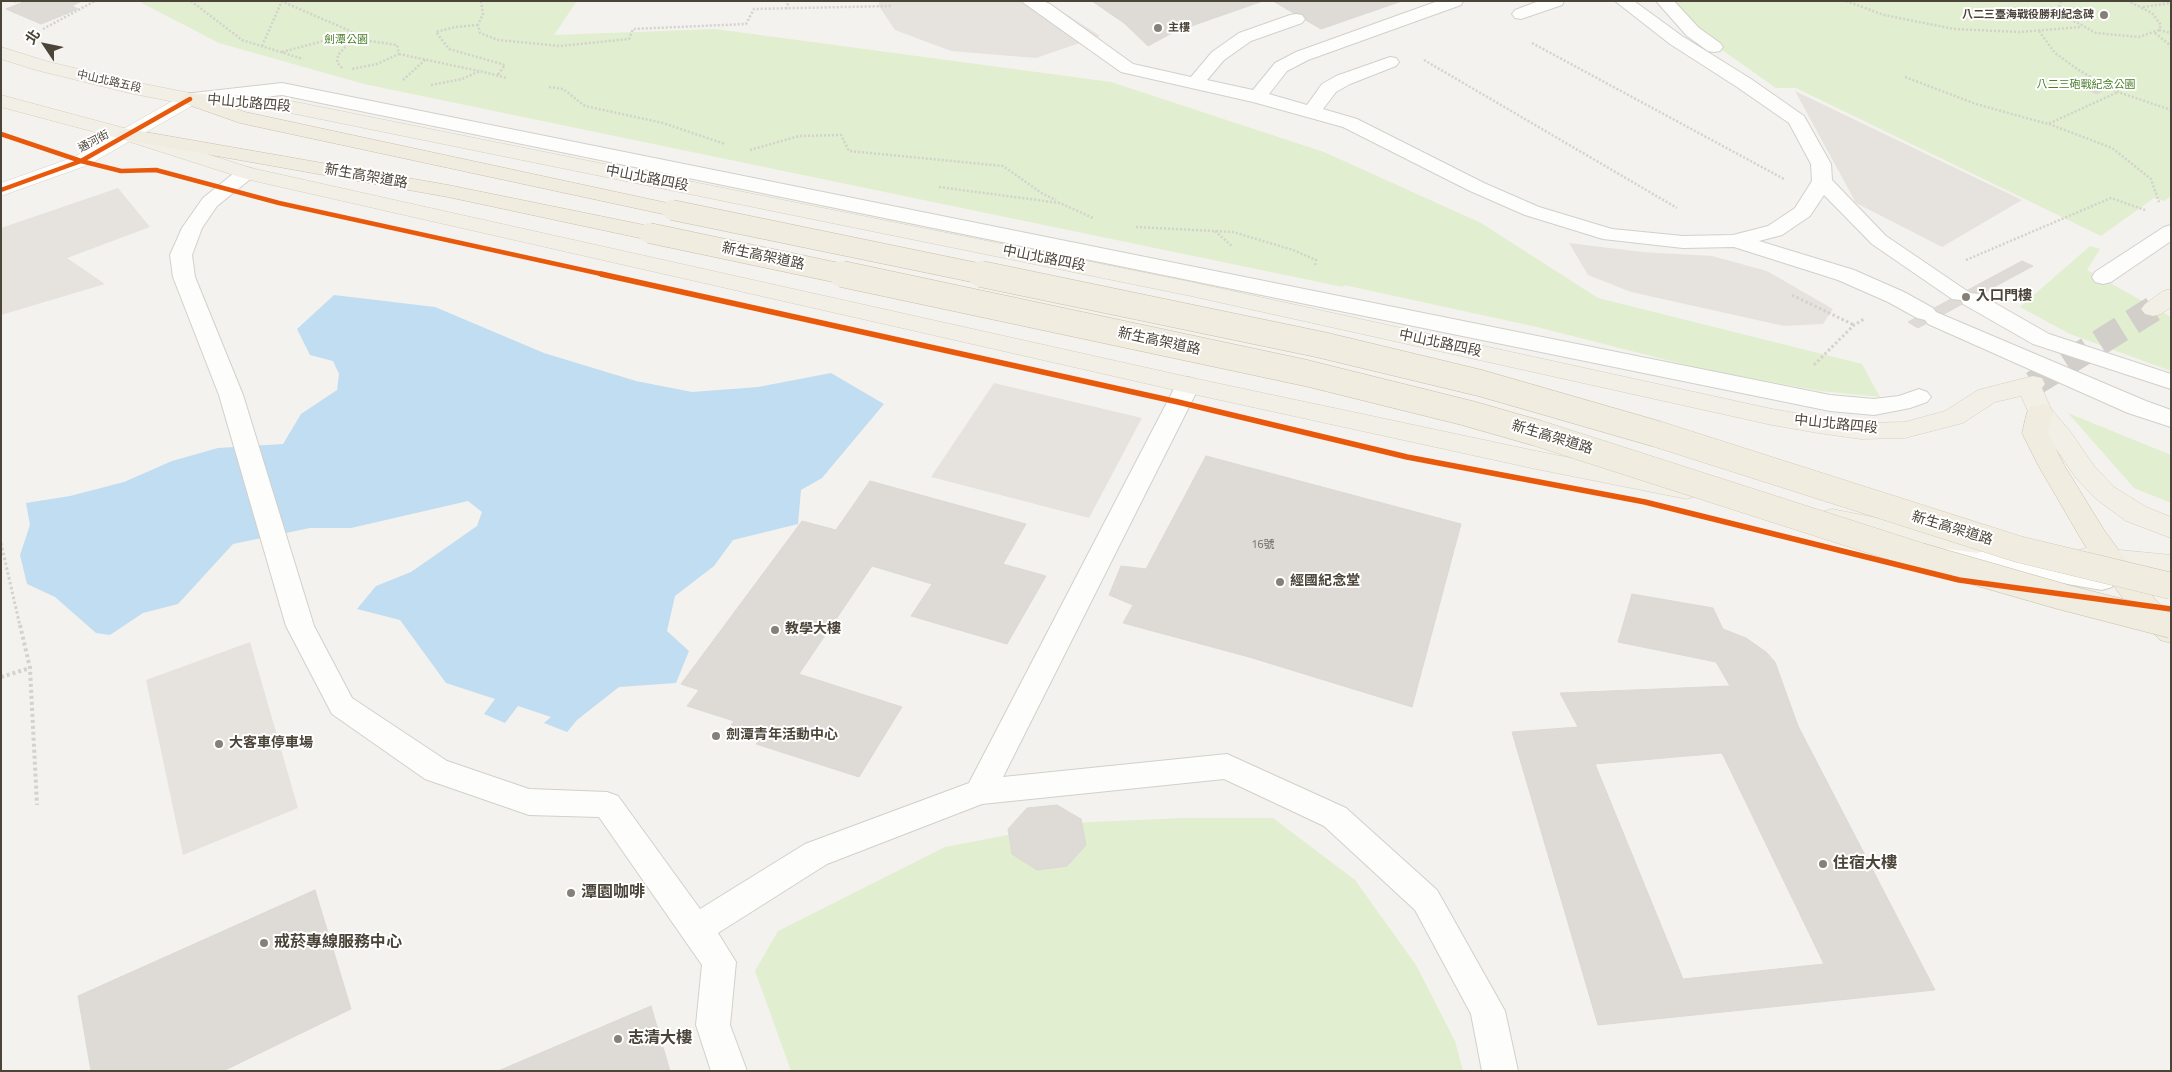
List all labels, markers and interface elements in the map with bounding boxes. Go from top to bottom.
place label: 八二三臺海戰役勝利紀念碑 [1962,8,2094,22]
marker: 八二三臺海戰役勝利紀念碑 [2098,9,2110,21]
north arrow [20,20,70,70]
place label: 主樓 [1168,21,1190,35]
marker: 主樓 [1152,22,1164,34]
text: 北 [20,25,45,48]
park label: 劍潭公園 [324,33,368,47]
street label: 中山北路五段 [75,68,143,96]
park label: 八二三砲戰紀念公園 [2037,78,2135,92]
street label: 中山北路四段 [206,92,292,116]
street label: 通河街 [76,128,112,156]
street label: 新生高架道路 [323,161,409,193]
street label: 中山北路四段 [604,163,690,195]
street label: 新生高架道路 [720,240,806,274]
street label: 中山北路四段 [1001,243,1087,275]
place label: 入口門樓 [1976,289,2032,305]
marker: 入口門樓 [1960,291,1972,303]
street label: 新生高架道路 [1116,325,1202,359]
street label: 中山北路四段 [1397,327,1483,361]
street label: 中山北路四段 [1793,412,1879,438]
street label: 新生高架道路 [1509,418,1595,458]
street label: 新生高架道路 [1909,509,1995,549]
house number: 16號 [1251,538,1275,552]
place label: 經國紀念堂 [1290,574,1360,590]
marker: 經國紀念堂 [1274,576,1286,588]
place label: 教學大樓 [785,622,841,638]
marker: 教學大樓 [769,624,781,636]
place label: 劍潭青年活動中心 [726,728,838,744]
marker: 劍潭青年活動中心 [710,730,722,742]
place label: 大客車停車場 [229,736,313,752]
marker: 大客車停車場 [213,738,225,750]
place label: 住宿大樓 [1833,854,1897,874]
marker: 住宿大樓 [1817,858,1829,870]
place label: 潭園咖啡 [581,883,645,903]
marker: 潭園咖啡 [565,887,577,899]
place label: 戒菸專線服務中心 [274,933,402,953]
marker: 戒菸專線服務中心 [258,937,270,949]
place label: 志清大樓 [628,1029,692,1049]
marker: 志清大樓 [612,1033,624,1045]

